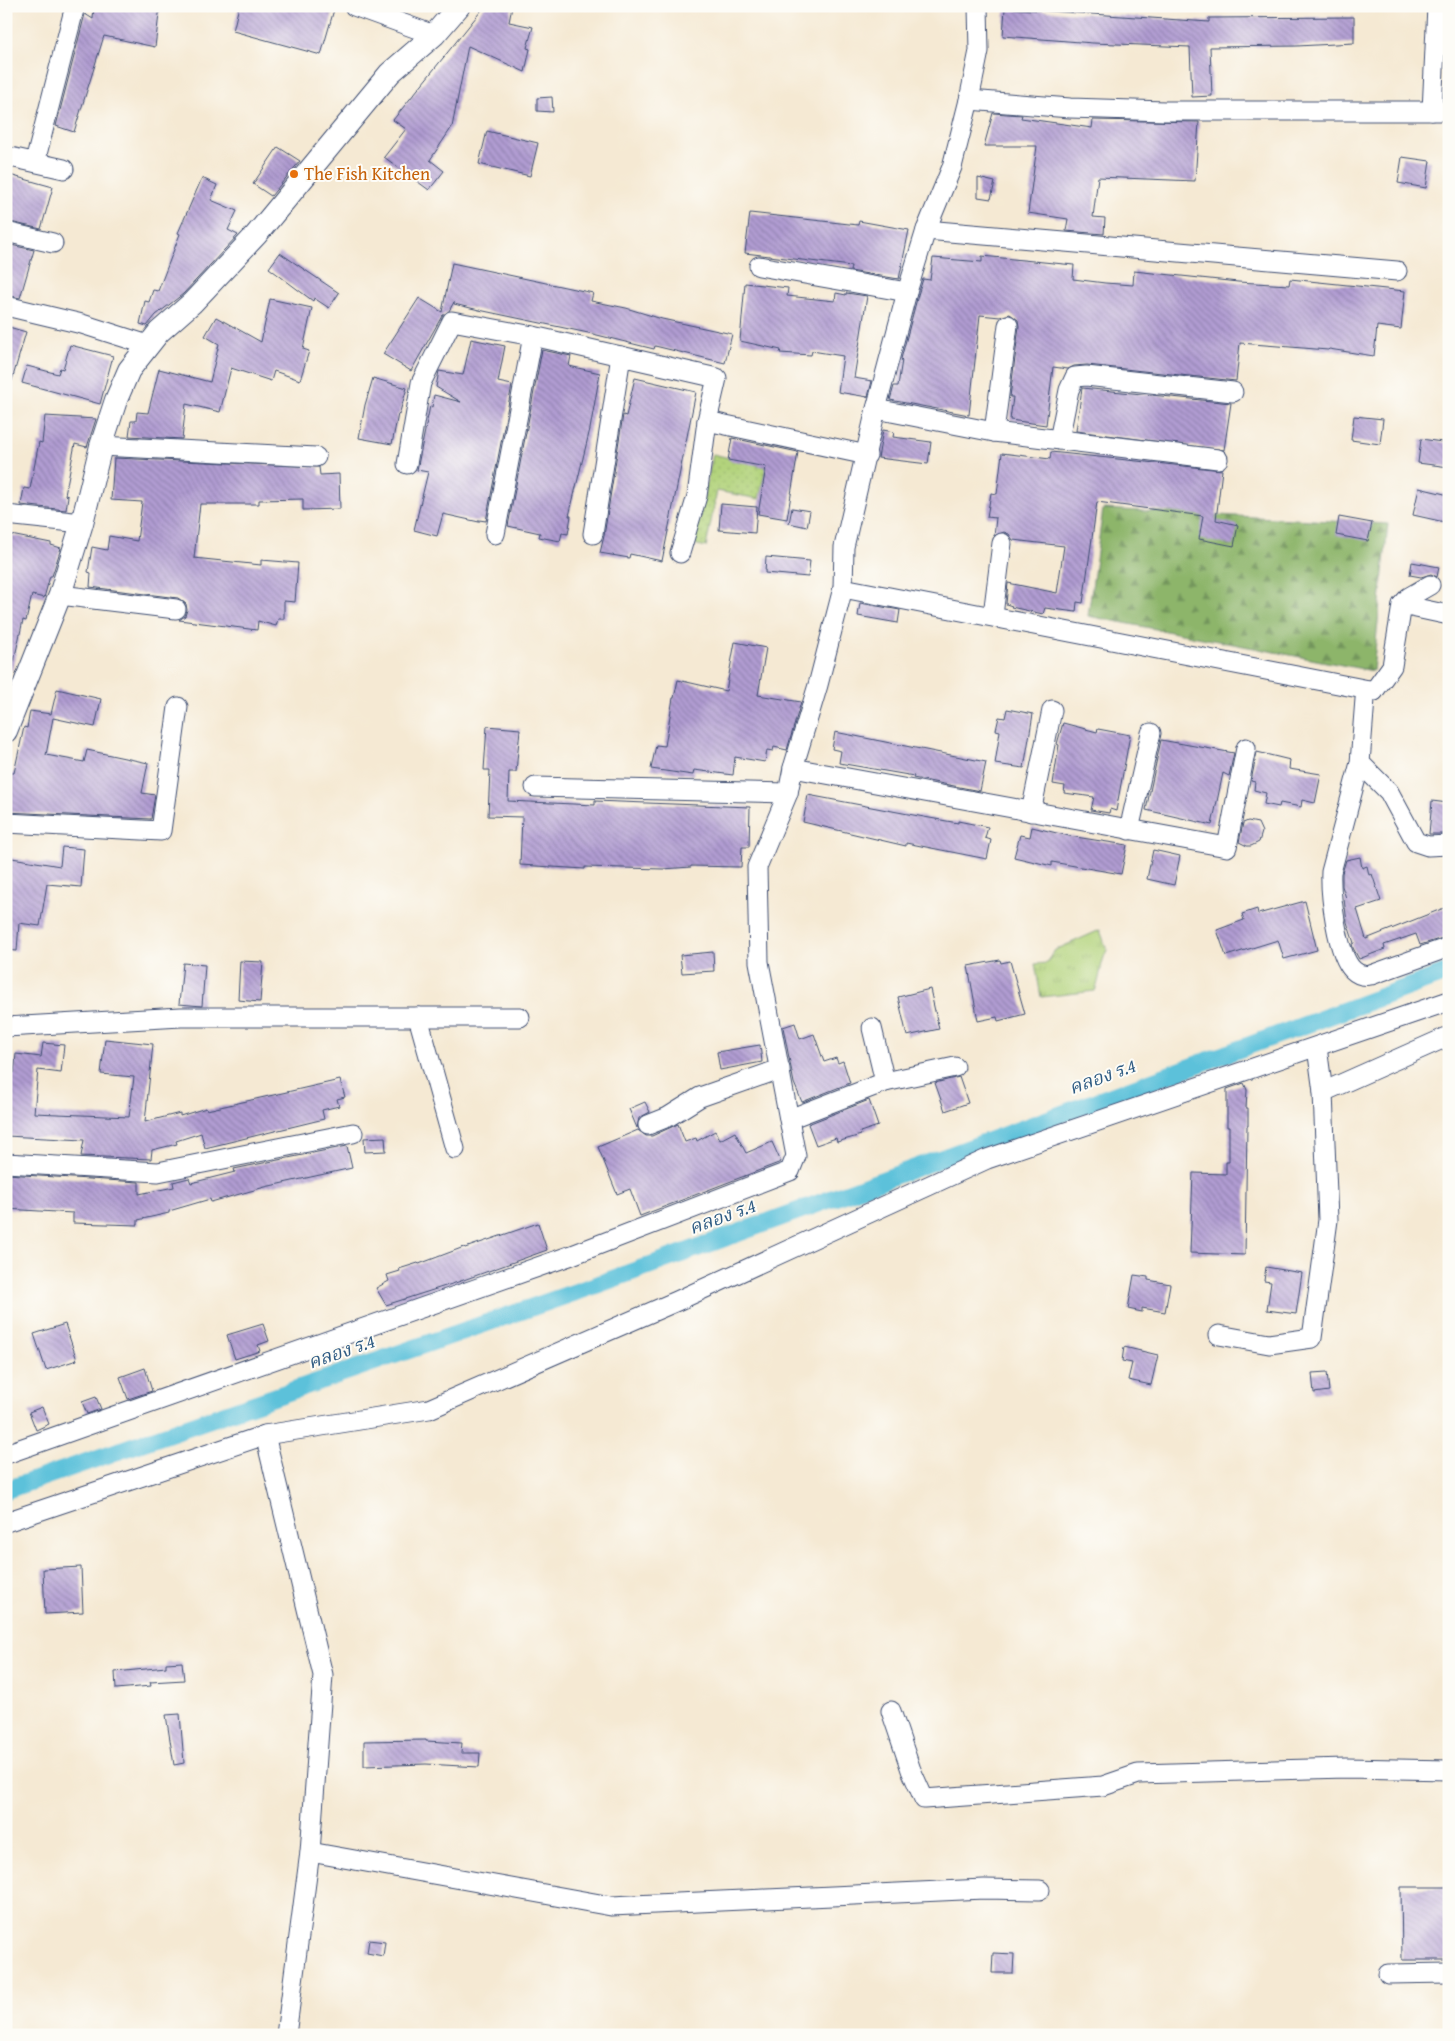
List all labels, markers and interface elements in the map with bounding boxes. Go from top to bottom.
place label: The Fish Kitchen [304,160,430,187]
marker: The Fish Kitchen [288,168,300,180]
water label: คลอง ร.4 [1065,1051,1139,1101]
water label: คลอง ร.4 [685,1191,759,1241]
water label: คลอง ร.4 [304,1326,378,1376]

